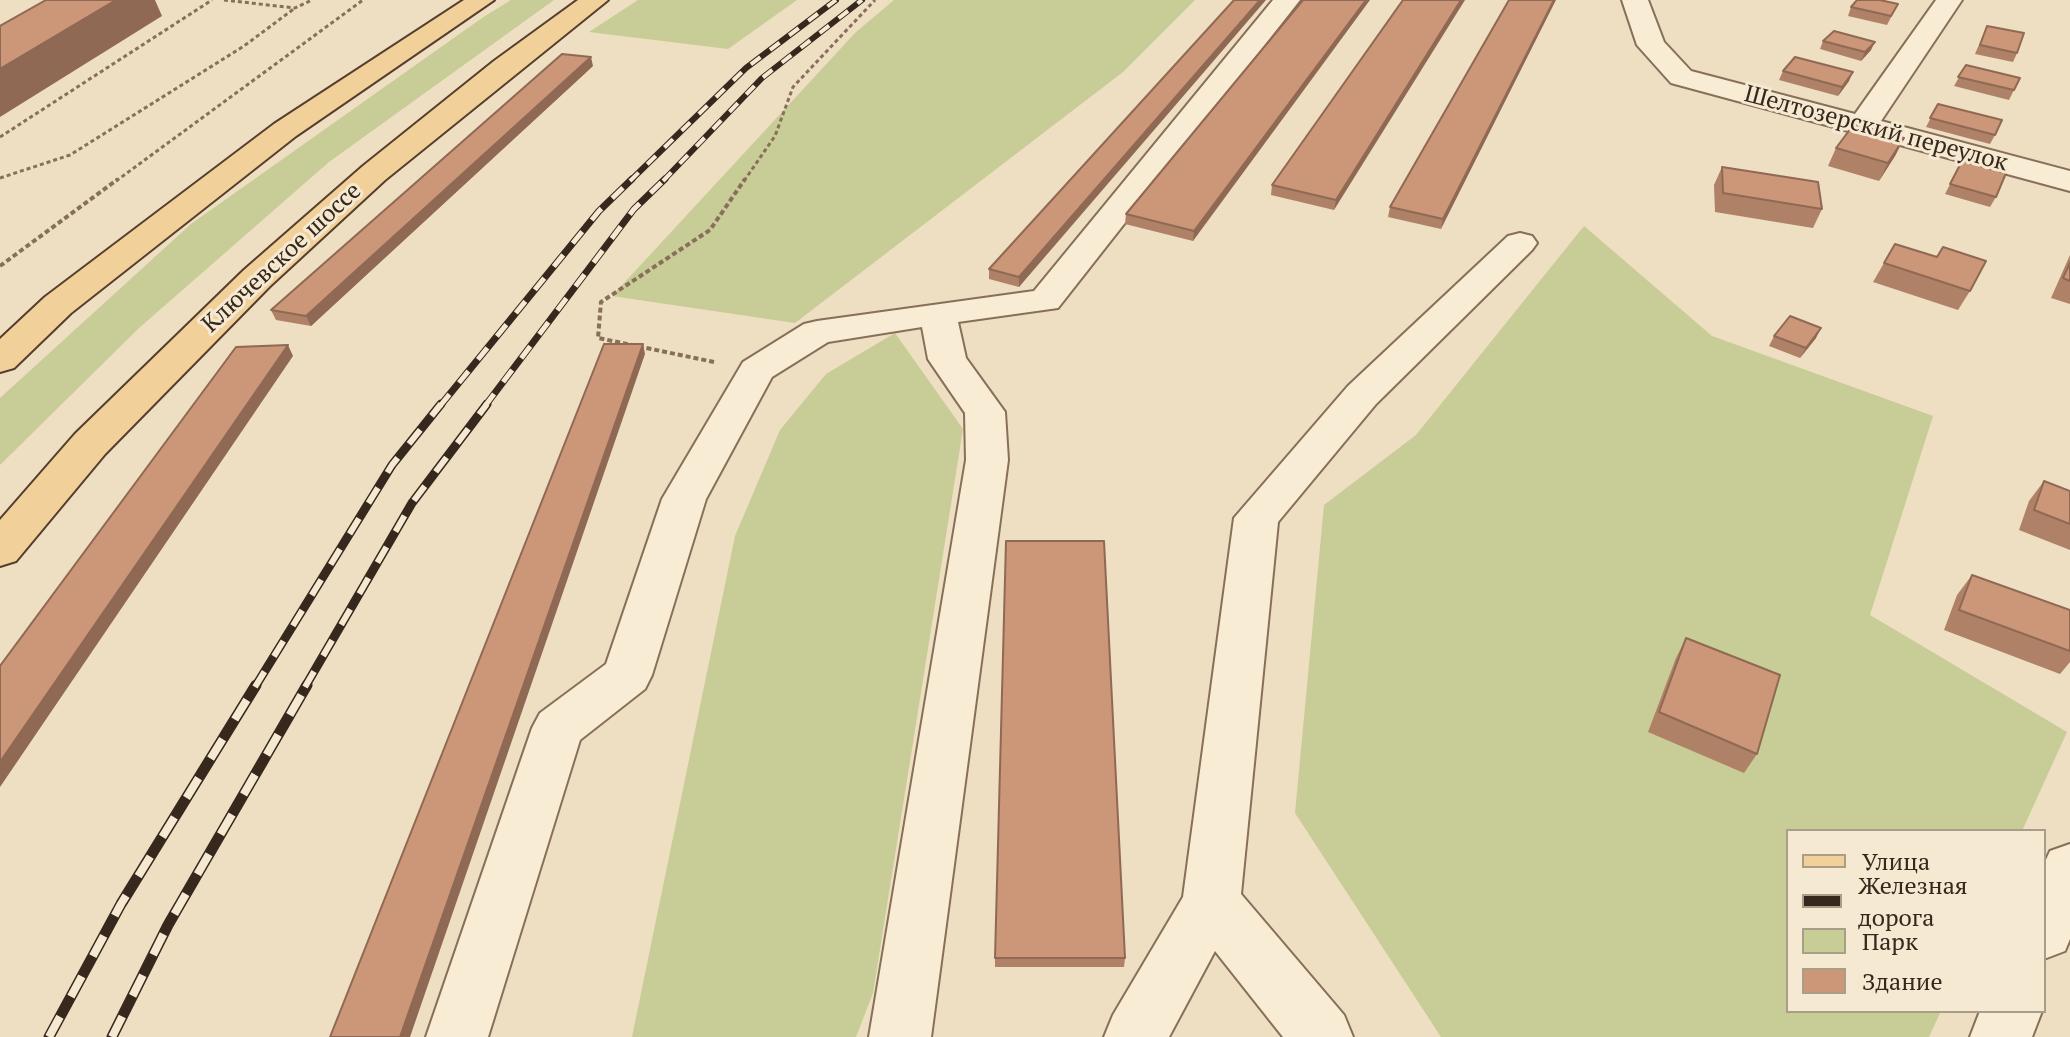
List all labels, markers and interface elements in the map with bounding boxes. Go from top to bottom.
street label: Шелтозерский переулок [1741,80,2011,178]
street label: Ключевское шоссе [196,177,368,339]
legend [1786,829,2046,1013]
text: Улица [1862,845,1930,877]
text: Железная дорога [1858,869,1968,933]
text: Парк [1862,925,1918,957]
text: Здание [1862,965,1943,997]

